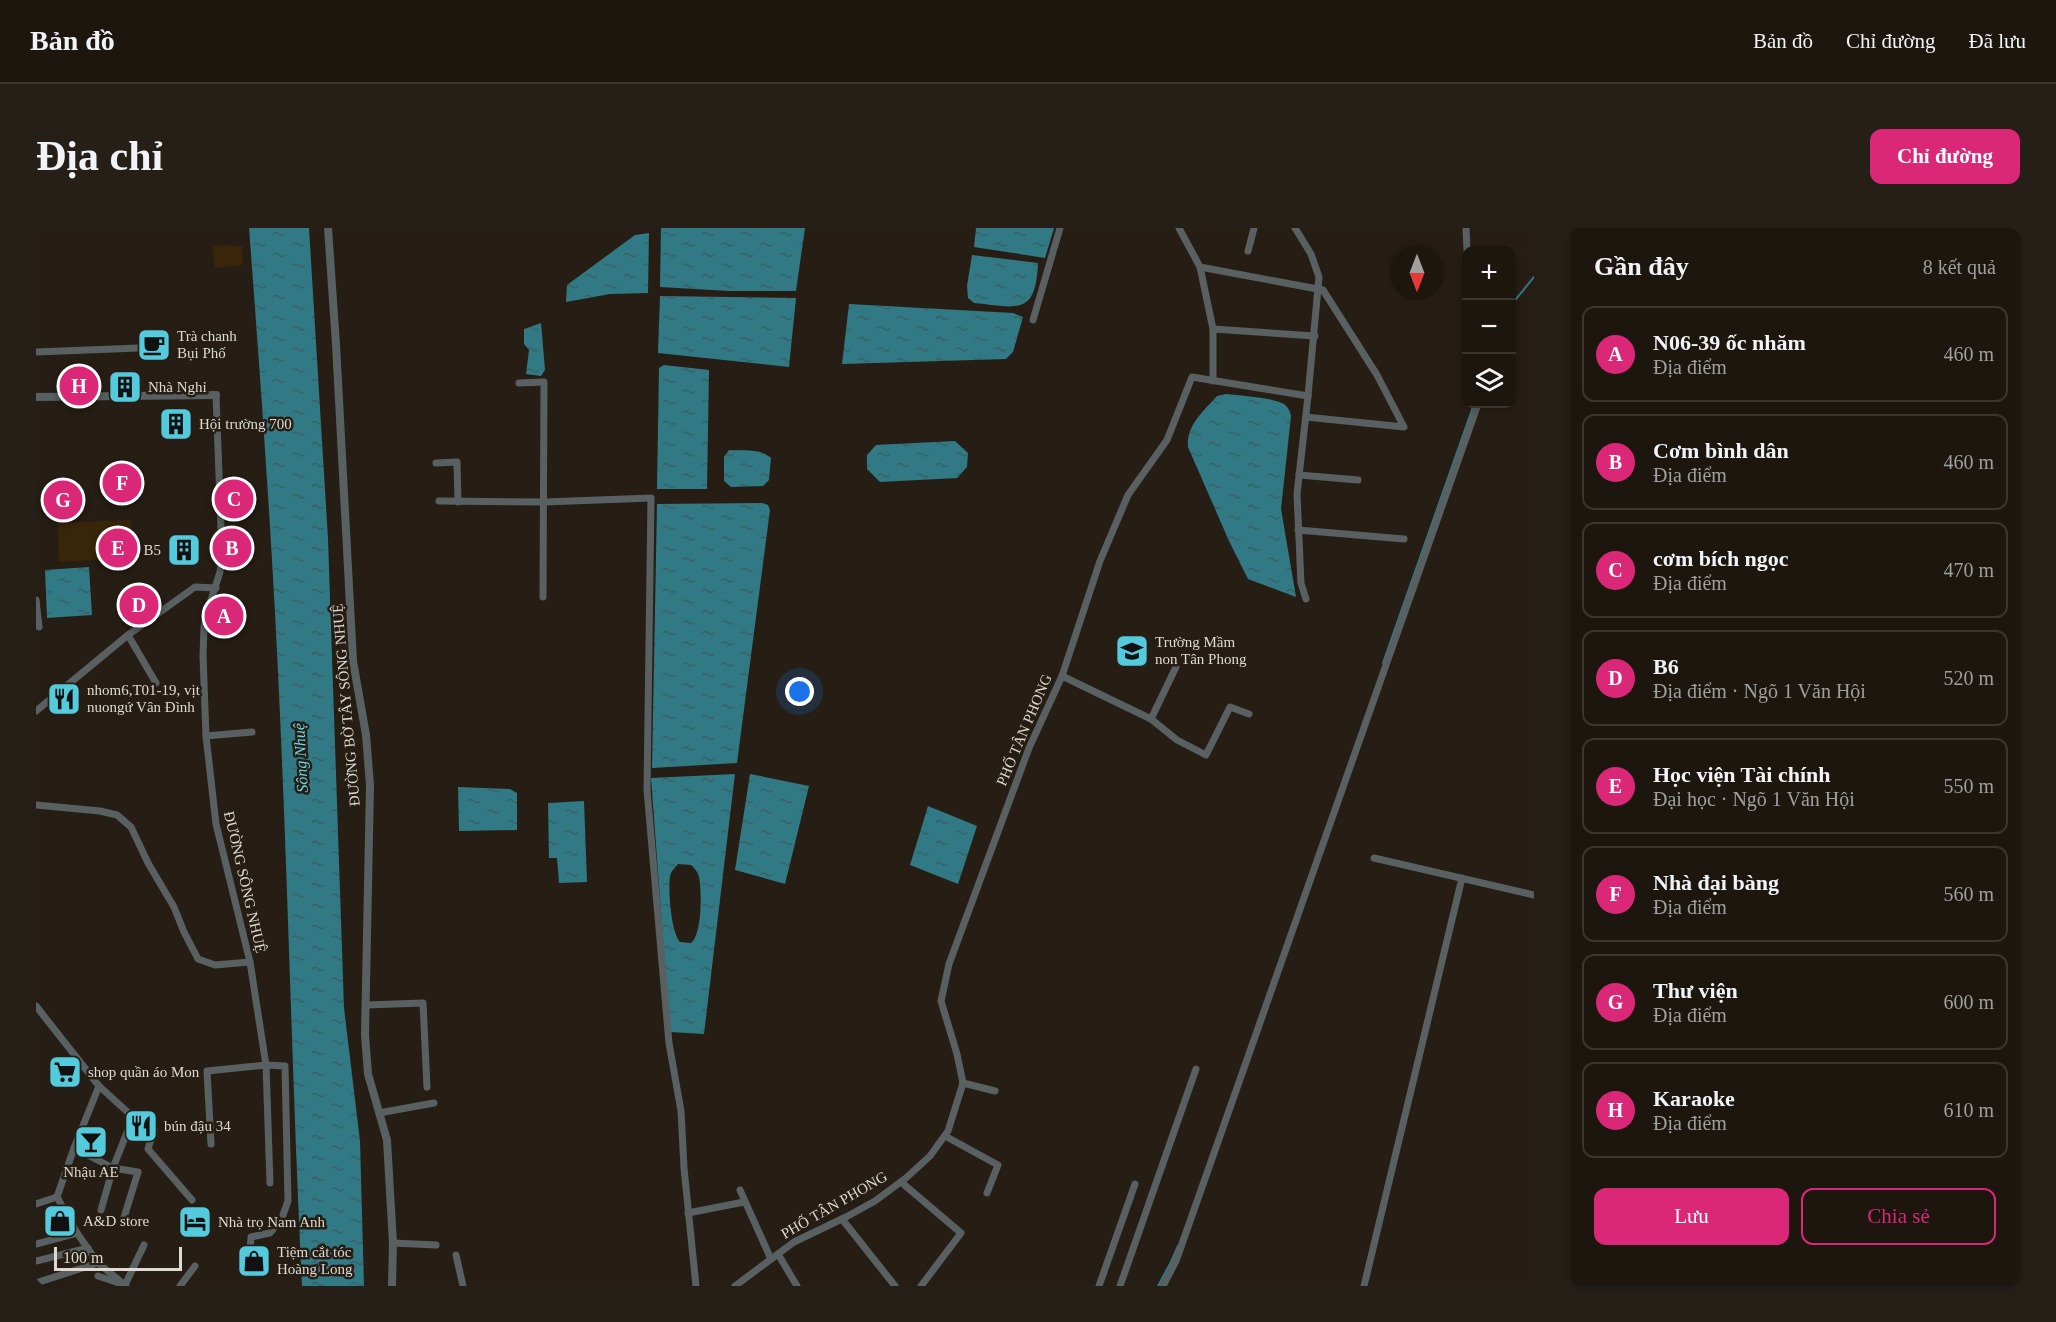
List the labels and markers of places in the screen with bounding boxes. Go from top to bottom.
cafe icon: Trà chanh Bụi Phố [136,327,172,363]
place label: Trà chanh Bụi Phố [177,328,237,361]
pin: H [60,364,99,408]
building icon: Nhà Nghỉ [107,369,143,405]
place label: Nhà Nghỉ [148,379,207,395]
building icon: Hội trường 700 [158,406,194,442]
place label: Hội trường 700 [199,416,292,432]
pin: F [102,460,142,506]
pin: C [214,476,254,522]
pin: G [44,478,82,522]
pin: E [98,526,137,570]
pin: B [212,526,252,570]
building icon: B5 [166,532,202,568]
place label: B5 [143,542,161,558]
pin: D [120,582,158,628]
pin: A [204,594,243,638]
school or university icon: Trường Mầm non Tân Phong [1114,633,1150,669]
place label: Trường Mầm non Tân Phong [1155,634,1247,667]
restaurant icon: nhom6,T01-19, vịt nuongứ Vân Đình [46,681,82,717]
place label: nhom6,T01-19, vịt nuongứ Vân Đình [87,682,201,715]
supermarket icon: shop quần áo Mon [47,1054,83,1090]
place label: shop quần áo Mon [88,1064,200,1080]
restaurant icon: bún đậu 34 [123,1108,159,1144]
place label: bún đậu 34 [164,1118,231,1134]
bar icon: Nhậu AE [73,1124,109,1160]
place label: Nhậu AE [63,1164,119,1180]
shop icon: A&D store [42,1203,78,1239]
hotel icon: Nhà trọ Nam Anh [177,1204,213,1240]
place label: A&D store [83,1213,150,1229]
place label: Nhà trọ Nam Anh [218,1214,326,1230]
shop icon: Tiệm cắt tóc Hoàng Long [236,1243,272,1279]
place label: Tiệm cắt tóc Hoàng Long [277,1244,353,1277]

